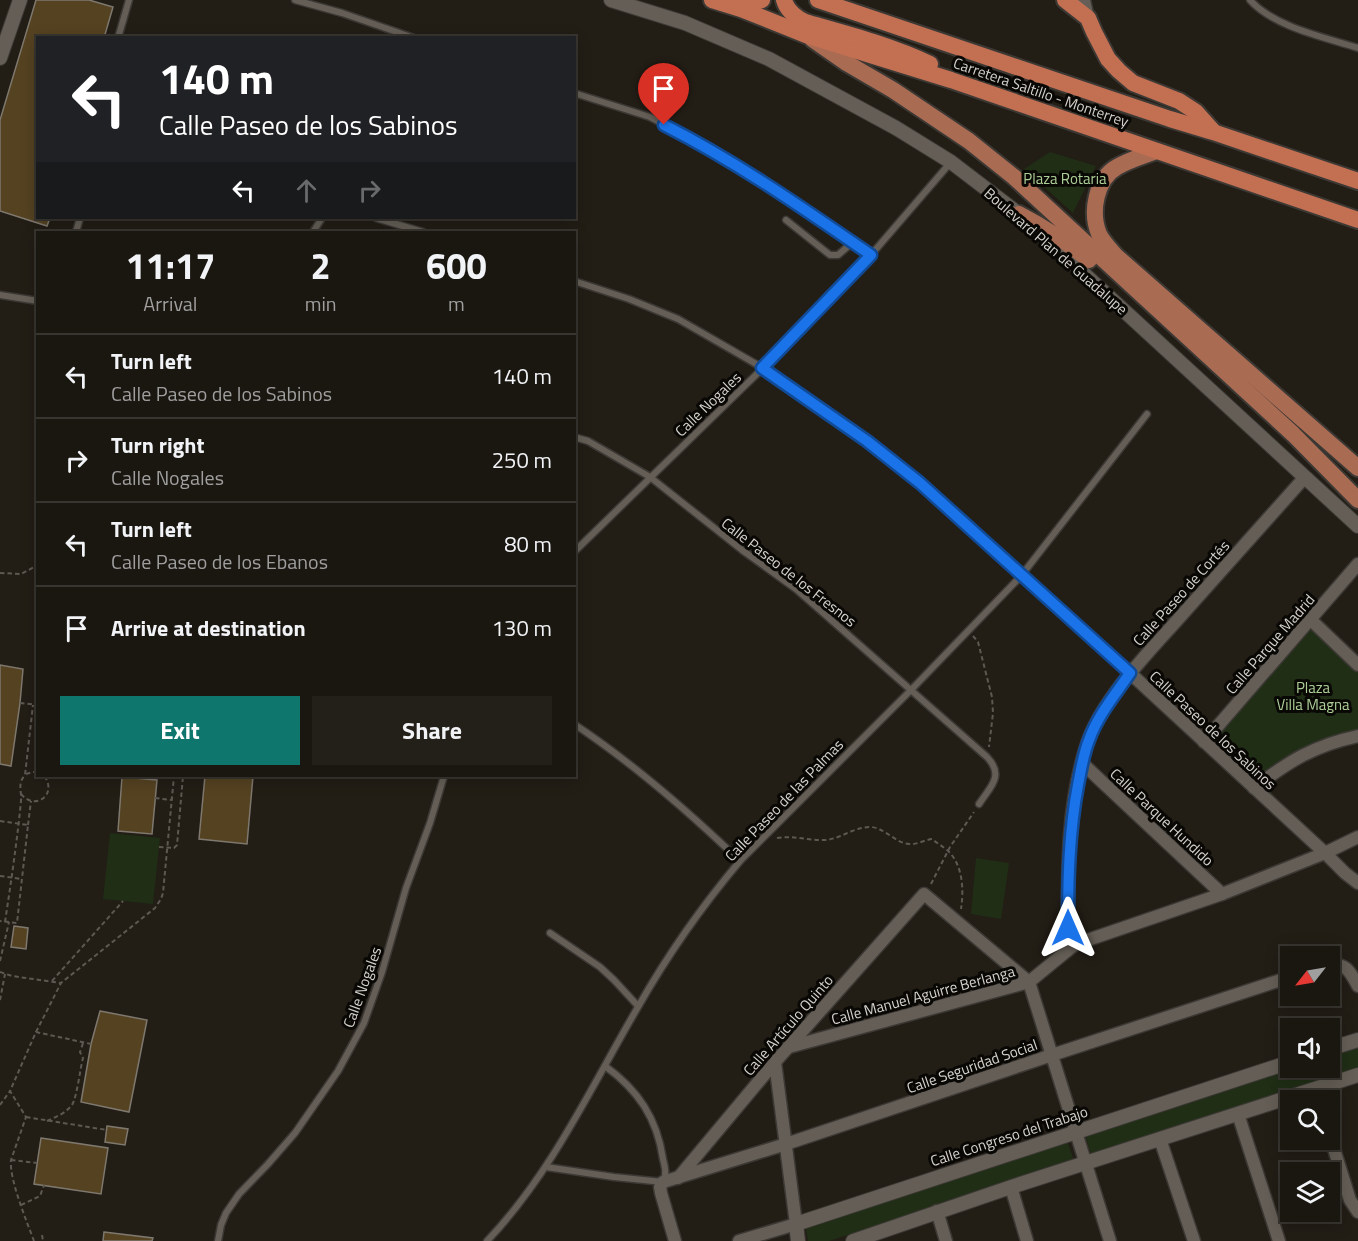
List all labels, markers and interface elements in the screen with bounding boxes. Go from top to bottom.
text: 140 m [159,46,274,110]
street label: Carretera Saltillo - Monterrey [950,51,1132,133]
icon: left [60,60,138,138]
pin [638,63,689,125]
icon: arrive [647,72,680,105]
text: Calle Paseo de los Sabinos [159,104,458,145]
park label: Plaza Rotaria [1023,167,1107,190]
icon: left [227,174,260,207]
icon: ahead [290,174,323,207]
icon: right [353,174,386,207]
street label: Boulevard Plan de Guadalupe [979,182,1133,320]
text: 11:17 [125,238,215,293]
text: 2 [311,238,331,293]
text: 600 [426,238,487,293]
text: Arrival [143,288,198,319]
text: min [305,288,337,319]
text: m [448,288,465,319]
text: Turn left [111,344,192,378]
text: 140 m [492,359,552,393]
icon: left [60,360,93,393]
street label: Calle Nogales [670,366,746,442]
text: Calle Paseo de los Sabinos [111,378,332,409]
text: Turn right [111,428,205,462]
text: 250 m [492,443,552,477]
icon: right [60,444,93,477]
text: Calle Nogales [111,462,224,493]
text: Turn left [111,512,192,546]
street label: Calle Paseo de los Fresnos [716,512,862,632]
text: 80 m [504,527,552,561]
icon: left [60,528,93,561]
street label: Calle Paseo de Cortés [1127,535,1235,651]
text: Calle Paseo de los Ebanos [111,546,328,577]
street label: Calle Parque Madrid [1220,589,1320,699]
text: Arrive at destination [111,611,306,645]
text: 130 m [492,611,552,645]
icon: arrive [60,612,93,645]
street label: Calle Paseo de los Sabinos [1145,665,1281,795]
park label: Plaza Villa Magna [1276,676,1350,716]
button: Exit [60,696,300,765]
button: Share [312,696,552,765]
street label: Calle Paseo de las Palmas [719,734,849,866]
street label: Calle Parque Hundido [1105,763,1219,871]
position arrow [1036,896,1100,960]
street label: Calle Nogales [337,943,387,1031]
north arrow [1280,946,1340,1006]
map controls [1280,946,1340,1222]
street label: Calle Manuel Aguirre Berlanga [829,959,1018,1031]
street label: Calle Artículo Quinto [737,969,839,1081]
button: sound [1280,1018,1340,1078]
street label: Calle Seguridad Social [904,1033,1040,1099]
button: search [1280,1090,1340,1150]
street label: Calle Congreso del Trabajo [927,1100,1091,1172]
button: layers [1280,1162,1340,1222]

